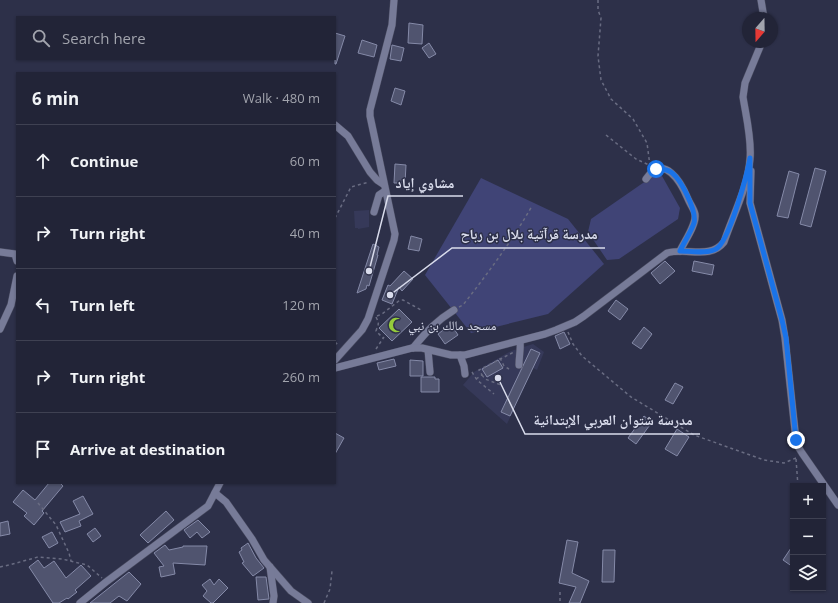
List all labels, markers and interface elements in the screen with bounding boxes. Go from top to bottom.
north arrow [742,12,778,48]
search box [16,16,336,60]
icon: search [30,27,52,49]
text: Search here [62,28,146,48]
text: 6 min [32,87,79,110]
text: Walk · 480 m [243,89,320,107]
icon: ahead [32,150,54,172]
text: Continue [70,151,138,171]
text: 60 m [290,152,320,170]
route start [647,160,665,178]
callout: مشاوي إياد [388,170,463,196]
text: مشاوي إياد [396,173,454,194]
icon: right [32,222,54,244]
callout: مدرسة قرآتية بلال بن رباح [452,222,605,248]
text: Turn right [70,223,145,243]
text: 40 m [290,224,320,242]
text: مدرسة قرآتية بلال بن رباح [460,224,598,243]
icon: left [32,294,54,316]
text: Turn left [70,295,135,315]
text: 120 m [282,296,320,314]
mosque icon: مسجد مالك بن نبي [387,316,405,334]
place label: مسجد مالك بن نبي [408,316,497,336]
icon: right [32,366,54,388]
text: Turn right [70,367,145,387]
text: 260 m [282,368,320,386]
callout: مدرسة شتوان العربي الإبتدائية [525,408,700,434]
text: مدرسة شتوان العربي الإبتدائية [533,410,693,431]
route end [787,431,805,449]
icon: arrive [32,438,54,460]
text: Arrive at destination [70,439,225,459]
map controls [790,483,826,591]
button: + [790,483,826,519]
button: − [790,519,826,555]
button: layers [790,555,826,591]

